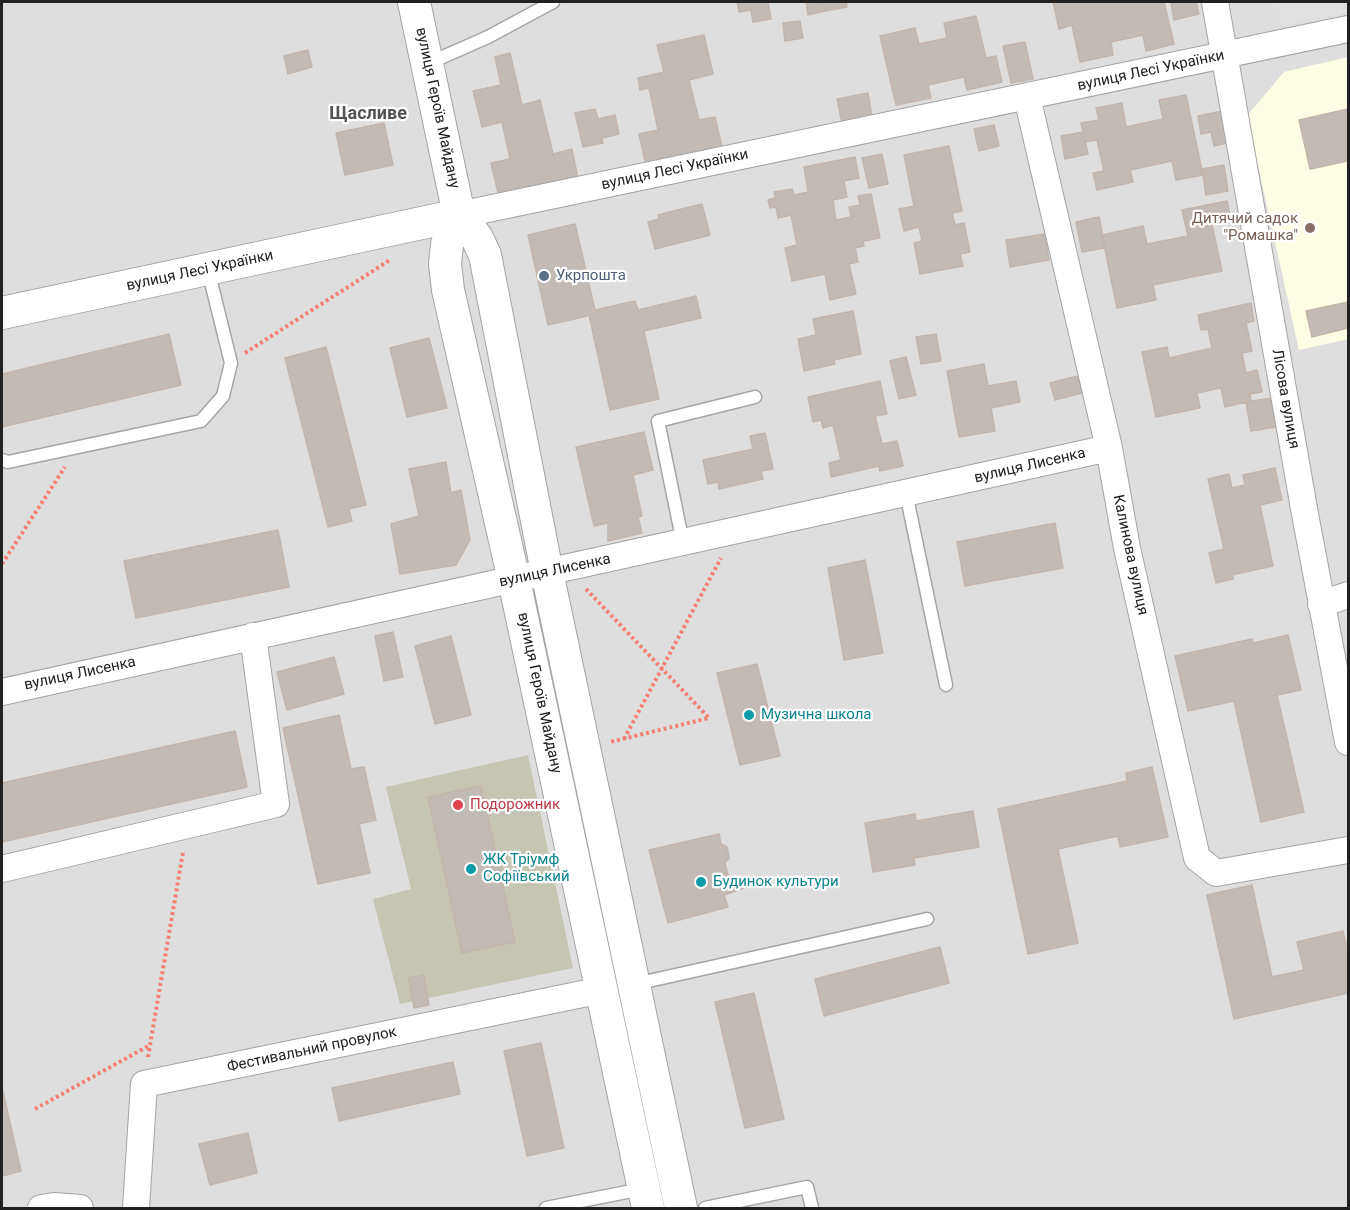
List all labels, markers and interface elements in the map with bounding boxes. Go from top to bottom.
street label: вулиця Героїв Майдану [411,26,463,190]
street label: вулиця Лесі Українки [1076,47,1226,95]
district label: Щасливе [329,103,407,125]
street label: вулиця Лесі Українки [600,146,750,194]
place label: Дитячий садок "Ромашка" [1192,210,1298,245]
marker: Дитячий садок "Ромашка" [1303,221,1317,235]
street label: вулиця Лесі Українки [125,247,275,295]
place label: Укрпошта [556,267,626,285]
marker: Укрпошта [537,269,551,283]
street label: Лісова вулиця [1267,348,1303,450]
street label: вулиця Лисенка [973,444,1087,488]
street label: Калинова вулиця [1108,493,1152,617]
street label: вулиця Лисенка [498,550,612,592]
street label: вулиця Героїв Майдану [513,611,565,775]
street label: вулиця Лисенка [23,653,137,695]
place label: Музична школа [761,706,872,724]
marker: Музична школа [742,708,756,722]
place label: Подорожник [470,796,560,814]
marker: Подорожник [451,798,465,812]
place label: ЖК Тріумф Софіївський [483,851,570,886]
marker: ЖК Тріумф Софіївський [464,862,478,876]
place label: Будинок культури [713,873,839,891]
marker: Будинок культури [694,875,708,889]
street label: Фестивальний провулок [226,1023,398,1077]

